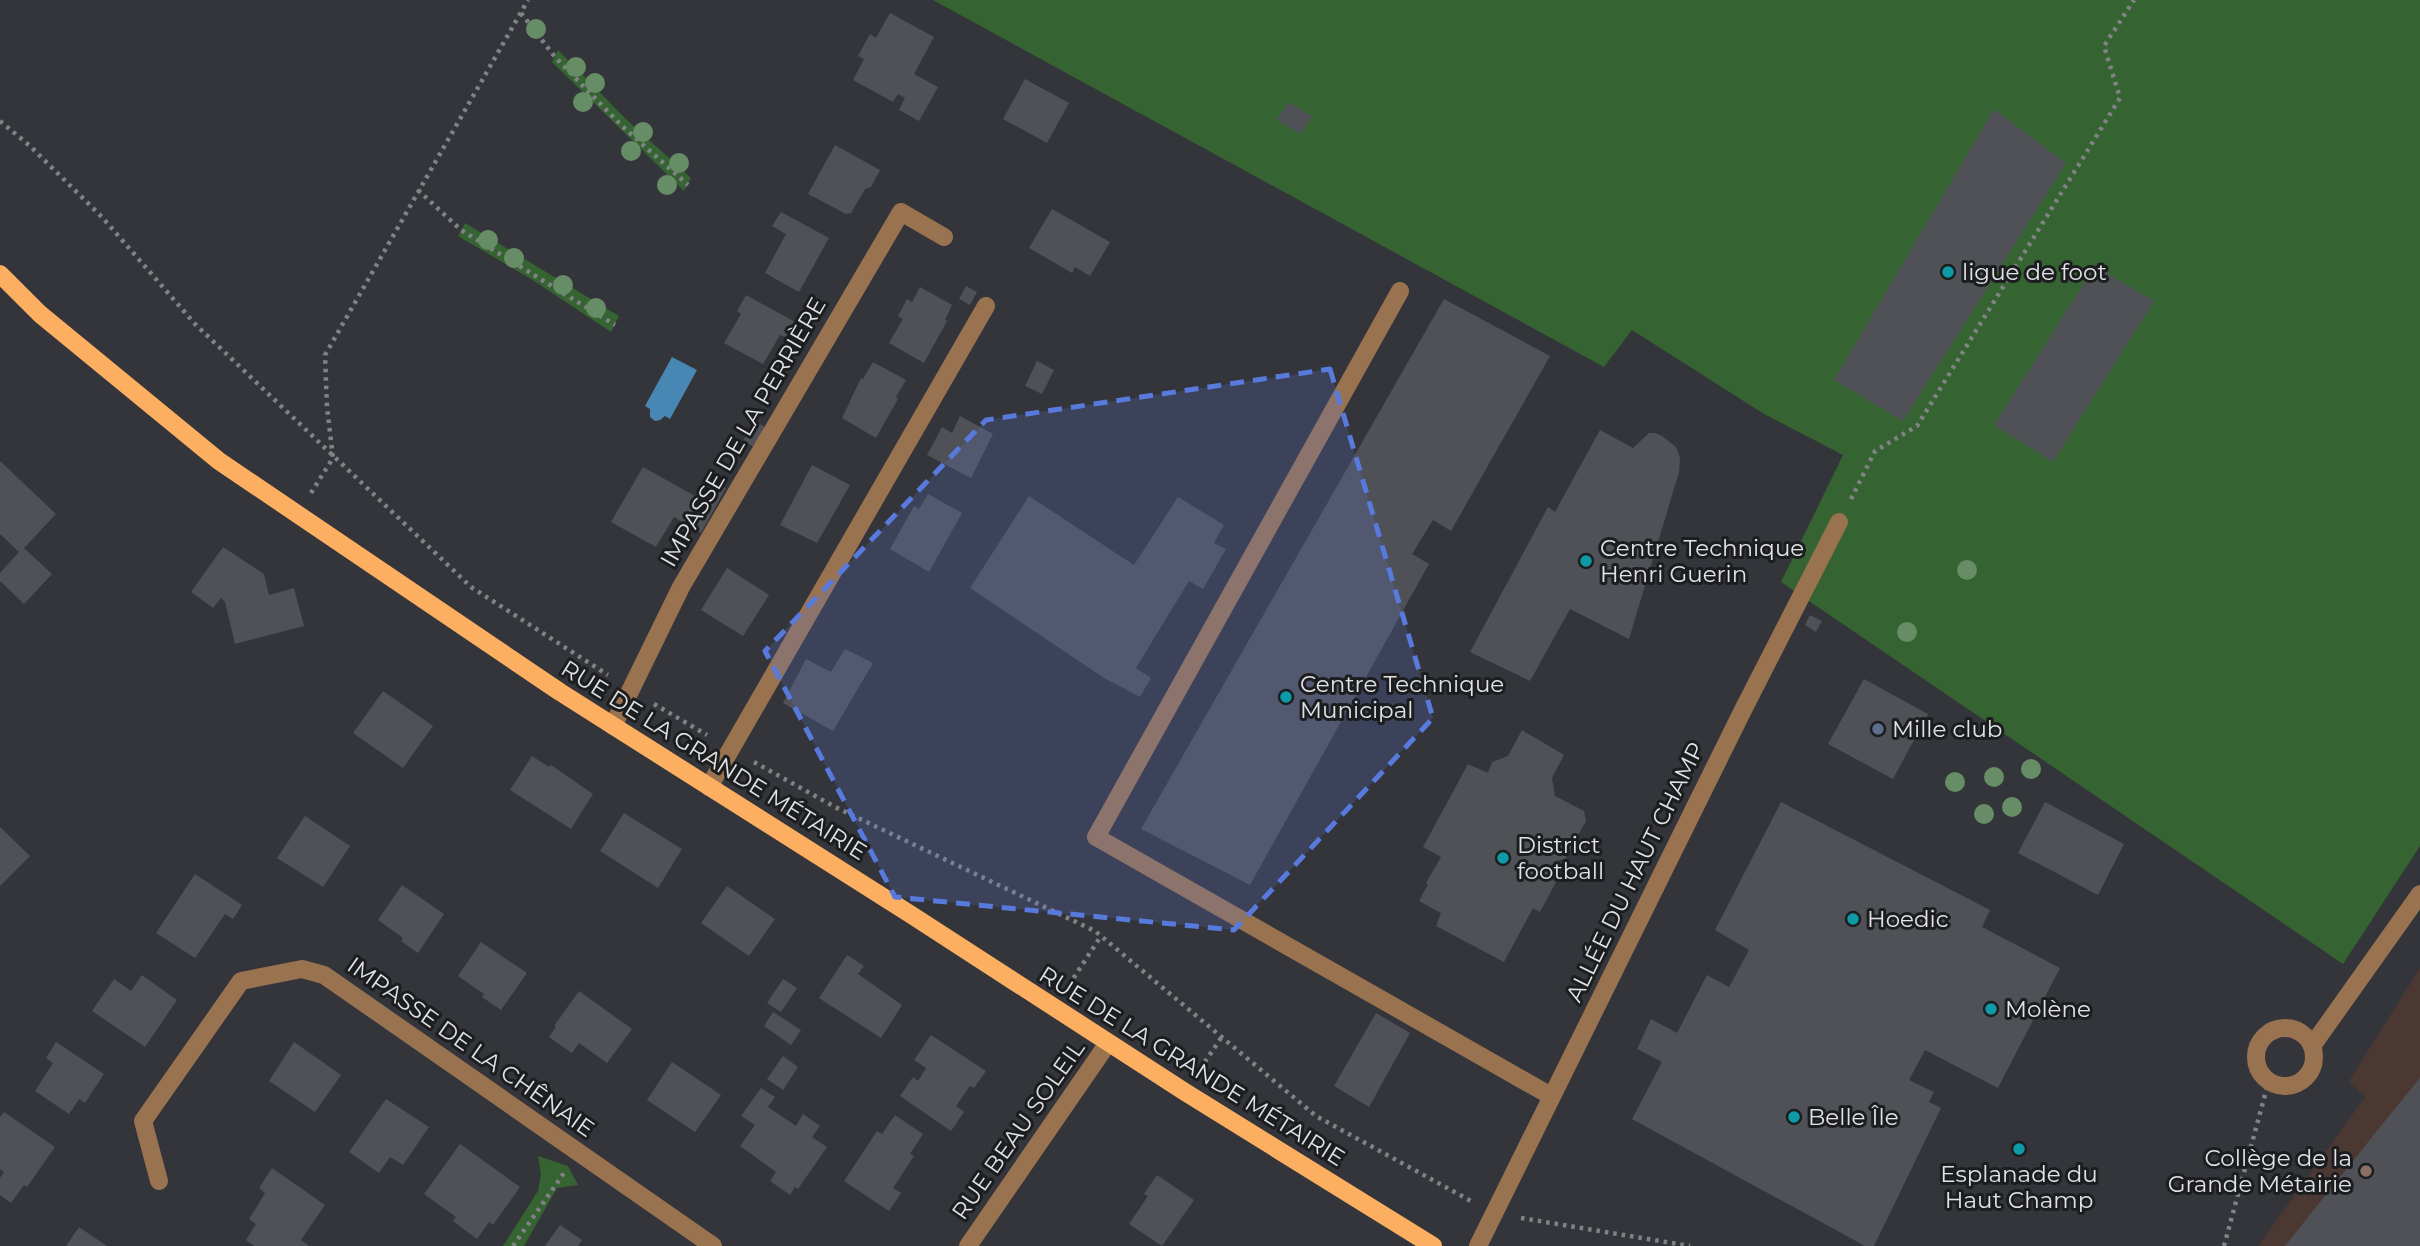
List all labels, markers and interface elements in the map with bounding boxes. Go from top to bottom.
place label: ligue de foot [1962,258,2107,286]
marker: ligue de foot [1940,264,1956,280]
street label: IMPASSE DE LA PERRIÈRE [654,292,832,572]
place label: Centre Technique Henri Guerin [1600,534,1804,588]
marker: Centre Technique Henri Guerin [1578,553,1594,569]
street label: RUE DE LA GRANDE MÉTAIRIE [556,654,872,866]
place label: Centre Technique Municipal [1300,670,1504,724]
marker: Centre Technique Municipal [1278,689,1294,705]
place label: Mille club [1892,715,2002,743]
marker: Mille club [1870,721,1886,737]
street label: ALLÉE DU HAUT CHAMP [1560,738,1710,1006]
place label: District football [1517,831,1604,885]
marker: District football [1495,850,1511,866]
place label: Hoedic [1867,905,1949,933]
marker: Hoedic [1845,911,1861,927]
street label: IMPASSE DE LA CHÊNAIE [342,951,600,1143]
street label: RUE DE LA GRANDE MÉTAIRIE [1034,960,1350,1172]
place label: Molène [2005,995,2091,1023]
marker: Molène [1983,1001,1999,1017]
street label: RUE BEAU SOLEIL [946,1035,1091,1225]
place label: Belle Île [1808,1103,1899,1131]
marker: Belle Île [1786,1109,1802,1125]
marker: Esplanade du Haut Champ [2011,1141,2027,1157]
place label: Collège de la Grande Métairie [2168,1144,2352,1198]
place label: Esplanade du Haut Champ [1940,1160,2098,1214]
marker: Collège de la Grande Métairie [2358,1163,2374,1179]

